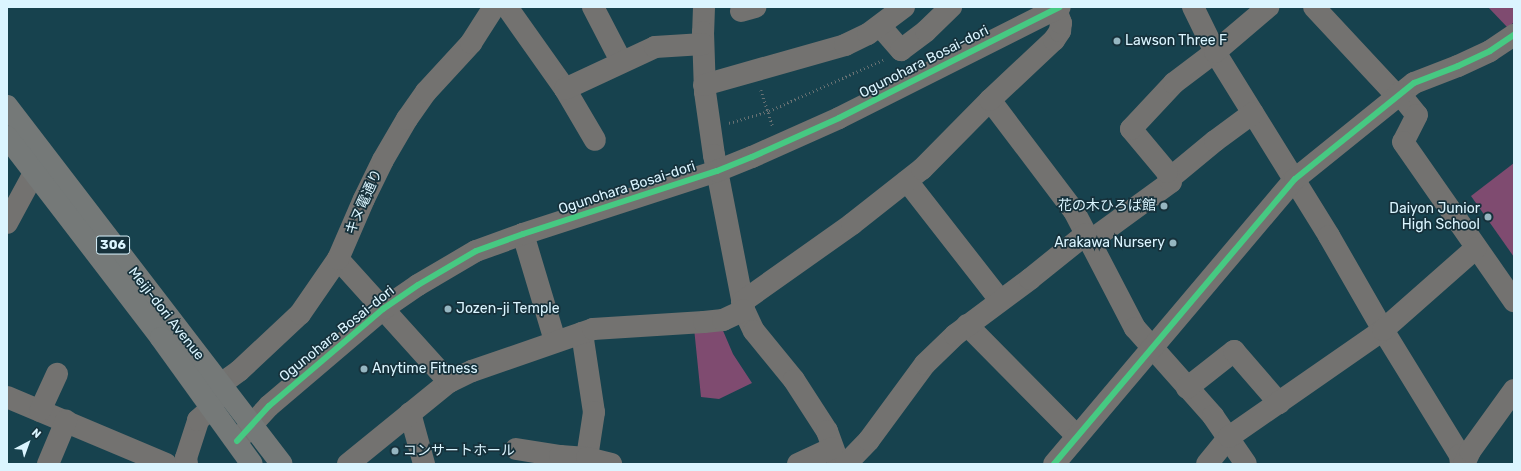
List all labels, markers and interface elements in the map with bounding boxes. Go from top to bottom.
street label: Ogunohara Bosai-dori [857,22,991,102]
place label: Lawson Three F [1125,33,1228,49]
marker: Lawson Three F [1112,36,1122,46]
street label: Ogunohara Bosai-dori [556,158,698,218]
street label: キヌ電通り [342,167,386,237]
place label: 花の木ひろば館 [1058,198,1156,214]
marker: 花の木ひろば館 [1159,201,1169,211]
place label: Daiyon Junior High School [1389,201,1480,234]
marker: Daiyon Junior High School [1483,212,1493,222]
road number: 306 [96,234,130,256]
place label: Arakawa Nursery [1054,235,1165,251]
marker: Arakawa Nursery [1168,238,1178,248]
street label: Meiji-dori Avenue [124,264,208,364]
street label: Ogunohara Bosai-dori [276,283,398,385]
place label: Jozen-ji Temple [456,301,560,317]
marker: Jozen-ji Temple [443,304,453,314]
place label: Anytime Fitness [372,361,478,377]
marker: Anytime Fitness [359,364,369,374]
north arrow [8,423,48,463]
text: N [29,426,43,441]
place label: コンサートホール [403,443,515,459]
marker: コンサートホール [390,446,400,456]

